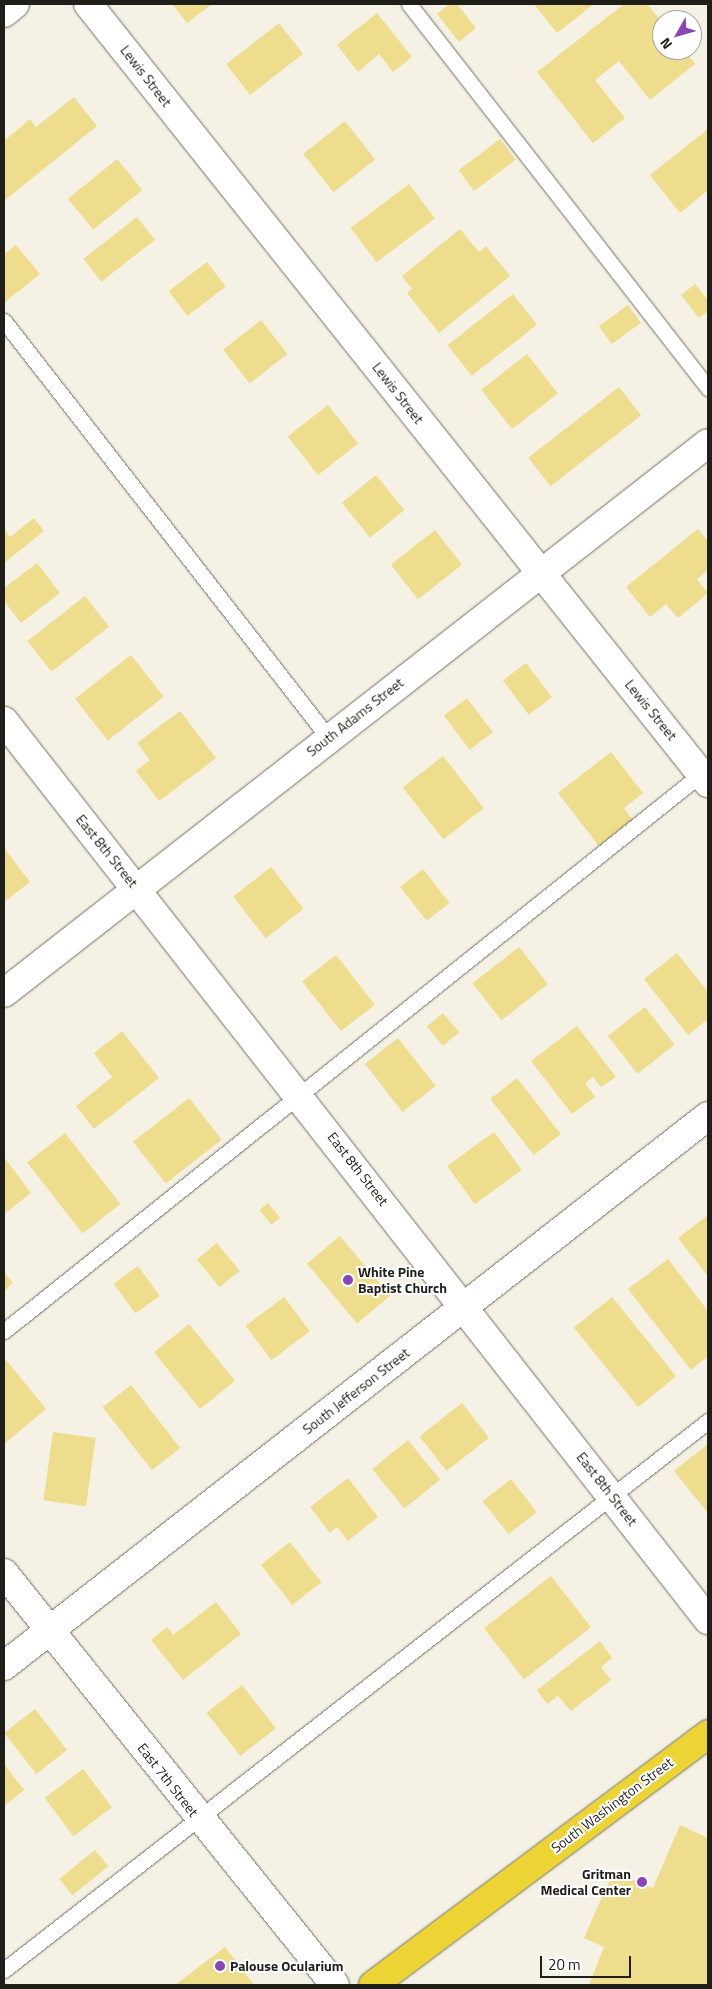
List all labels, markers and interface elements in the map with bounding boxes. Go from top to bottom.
north arrow [652,10,702,60]
text: N [654,34,677,54]
street label: Lewis Street [117,42,175,110]
street label: Lewis Street [369,359,427,427]
street label: South Adams Street [303,674,407,760]
street label: Lewis Street [621,676,681,744]
street label: East 8th Street [73,811,141,891]
street label: East 8th Street [324,1129,392,1209]
place label: White Pine Baptist Church [358,1264,447,1296]
marker: White Pine Baptist Church [342,1274,354,1286]
street label: South Jefferson Street [299,1344,413,1438]
street label: East 8th Street [573,1449,641,1529]
street label: East 7th Street [134,1740,202,1820]
street label: South Washington Street [548,1754,676,1856]
place label: Gritman Medical Center [541,1866,631,1898]
marker: Gritman Medical Center [635,1875,649,1889]
scale bar [542,1946,633,1978]
text: 20 m [548,1953,581,1976]
place label: Palouse Ocularium [230,1958,343,1974]
marker: Palouse Ocularium [214,1960,226,1972]

